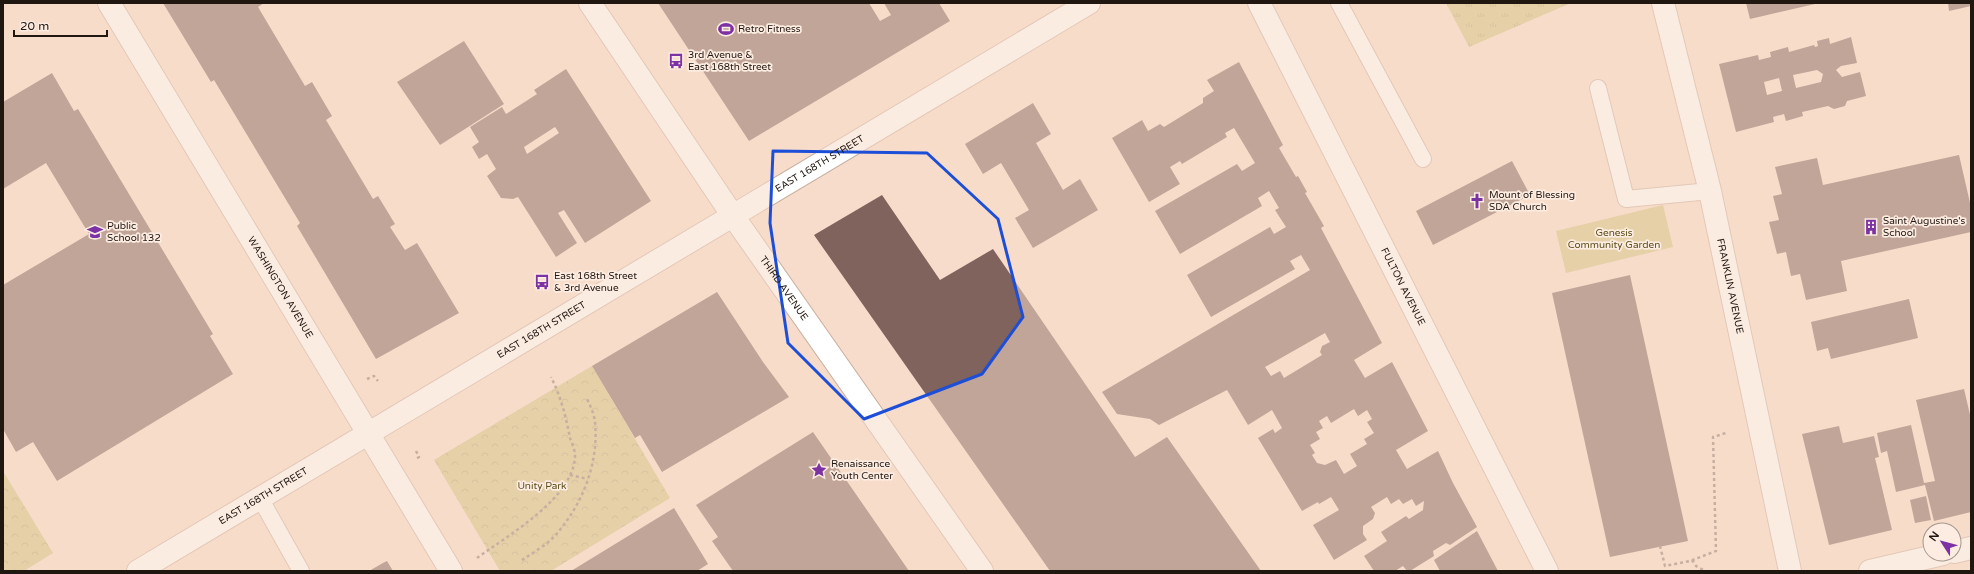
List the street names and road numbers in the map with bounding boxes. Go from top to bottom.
street label: EAST 168TH STREET [773,133,866,195]
street label: WASHINGTON AVENUE [245,234,316,341]
street label: FRANKLIN AVENUE [1714,237,1746,335]
street label: FULTON AVENUE [1378,246,1428,328]
street label: THIRD AVENUE [757,254,811,323]
street label: EAST 168TH STREET [495,299,588,361]
street label: EAST 168TH STREET [217,465,310,527]

